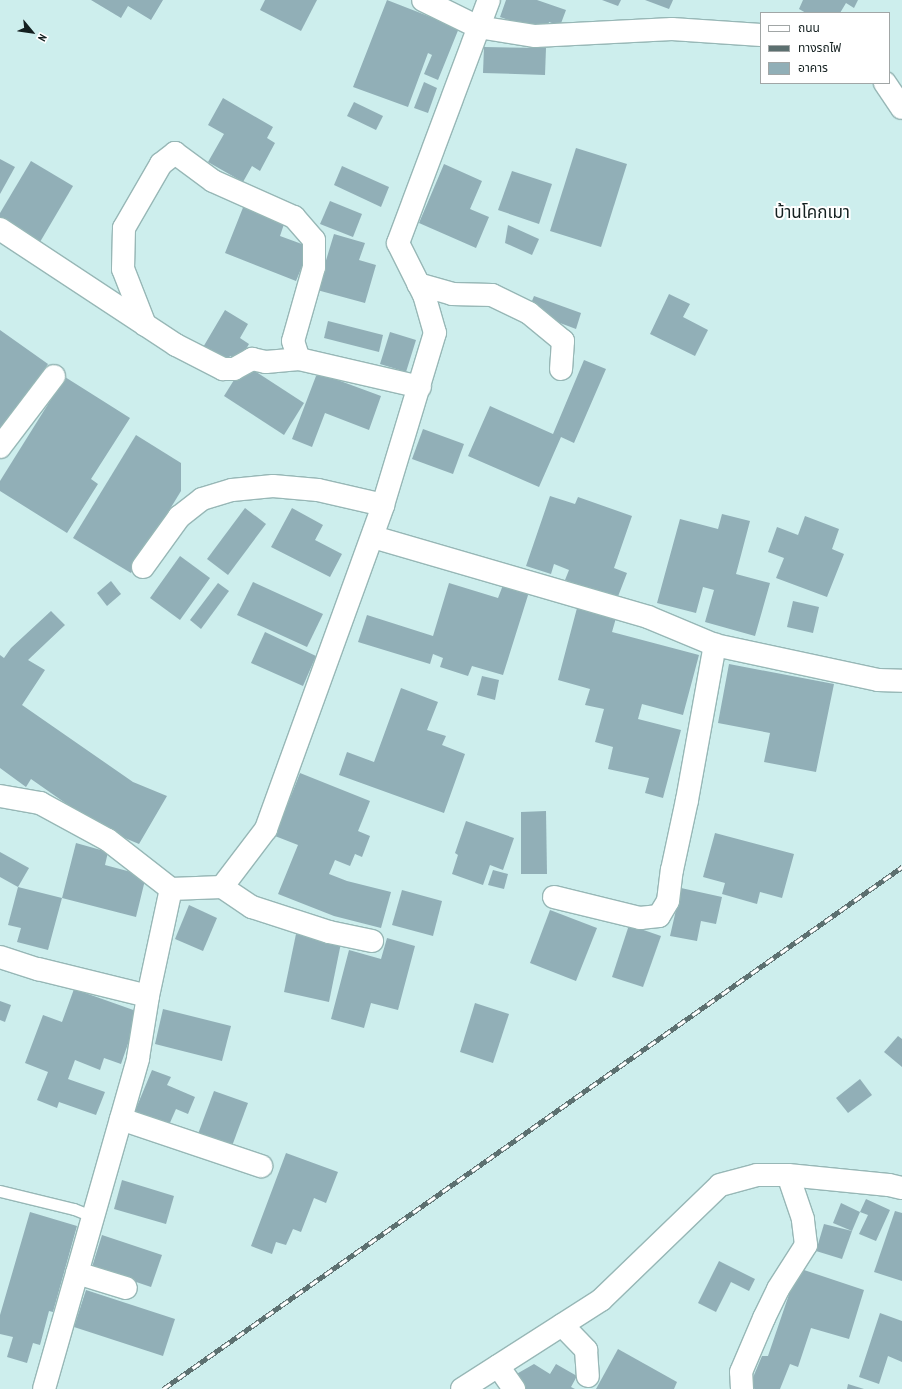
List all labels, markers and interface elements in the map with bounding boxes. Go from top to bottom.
north arrow [12,12,52,52]
legend [760,12,890,84]
text: ถนน [798,20,820,35]
text: N [35,32,50,44]
text: ทางรถไฟ [798,40,841,55]
text: อาคาร [798,60,828,75]
district label: บ้านโคกเมา [774,203,850,223]

